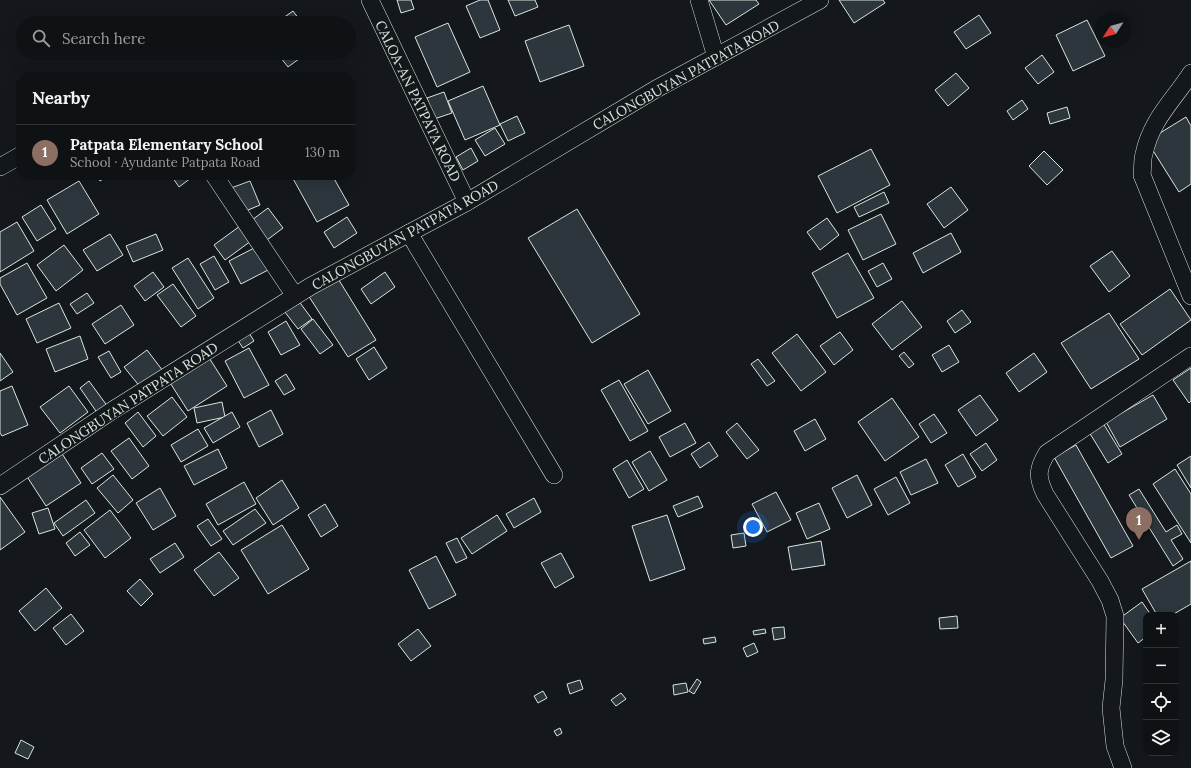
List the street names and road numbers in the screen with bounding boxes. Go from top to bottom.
street label: CALONGBUYAN PATPATA ROAD [589,16,783,134]
street label: CALOA-AN PATPATA ROAD [371,17,465,185]
street label: CALONGBUYAN PATPATA ROAD [308,176,502,294]
street label: CALONGBUYAN PATPATA ROAD [35,338,221,468]

